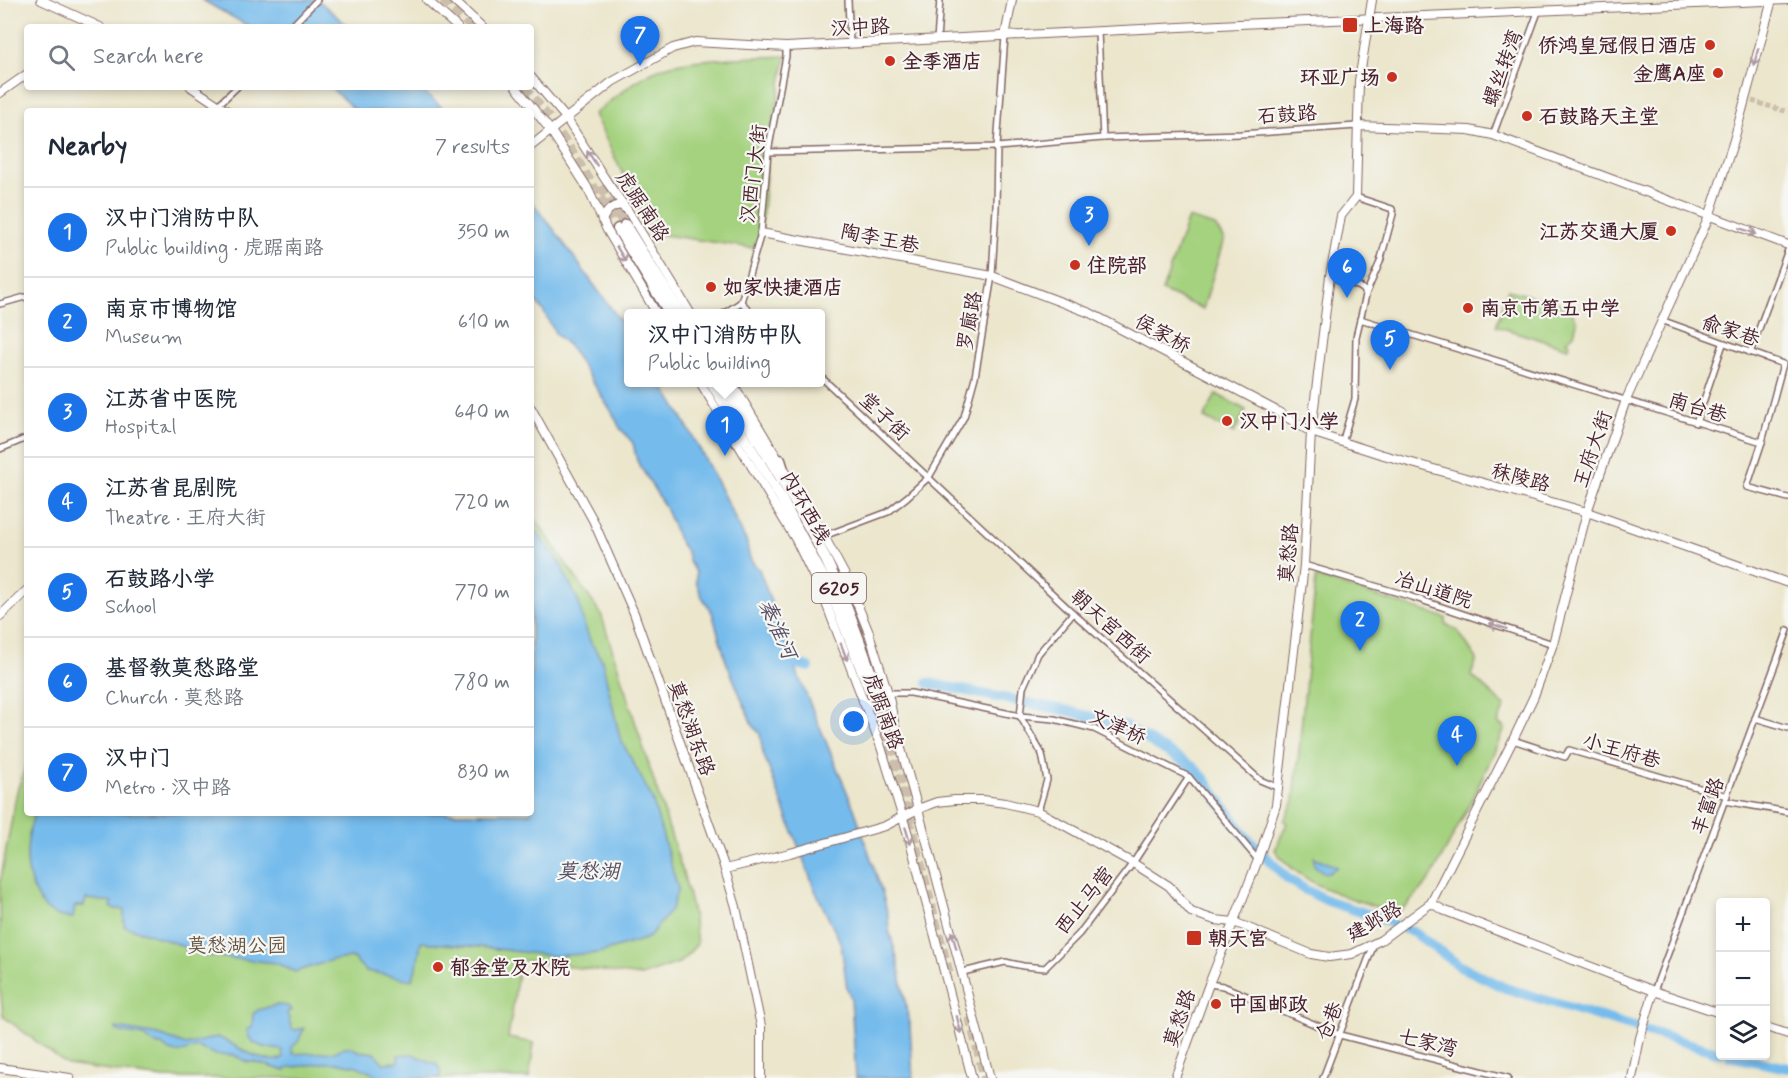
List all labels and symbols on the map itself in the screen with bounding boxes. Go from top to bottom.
street label: 汉中路 [829,13,892,44]
place label: 上海路 [1364,13,1424,40]
pin: 7 [620,16,660,66]
marker: 上海路 [1341,16,1359,34]
street label: 螺丝转湾 [1477,26,1530,111]
place label: 侨鸿皇冠假日酒店 [1538,33,1698,60]
marker: 侨鸿皇冠假日酒店 [1703,38,1717,52]
one-way arrow [1750,47,1761,66]
place label: 全季酒店 [902,49,982,76]
marker: 全季酒店 [883,54,897,68]
place label: 金鹰A座 [1633,61,1706,88]
place label: 环亚广场 [1300,65,1380,92]
marker: 金鹰A座 [1711,66,1725,80]
marker: 环亚广场 [1385,70,1399,84]
street label: 石鼓路 [1256,100,1319,131]
place label: 石鼓路天主堂 [1539,104,1659,131]
marker: 石鼓路天主堂 [1520,109,1534,123]
street label: 汉西门大街 [735,123,774,225]
one-way arrow [585,150,597,167]
street label: 虎踞南路 [609,166,675,249]
pin: 3 [1070,196,1108,246]
street label: 陶李王巷 [838,219,923,261]
place label: 江苏交通大厦 [1539,219,1659,246]
marker: 江苏交通大厦 [1664,224,1678,238]
one-way arrow [1738,227,1757,238]
one-way arrow [616,245,628,262]
pin: 6 [1328,248,1366,298]
place label: 住院部 [1087,253,1147,280]
marker: 住院部 [1068,258,1082,272]
place label: 如家快捷酒店 [723,275,843,302]
marker: 如家快捷酒店 [704,280,718,294]
street label: 罗廊路 [952,288,989,353]
place label: 南京市第五中学 [1480,296,1620,323]
marker: 南京市第五中学 [1461,301,1475,315]
street label: 侯家桥 [1129,308,1195,360]
street label: 俞家巷 [1698,309,1764,354]
pin: 5 [1370,320,1410,370]
street label: 堂子街 [853,387,915,447]
street label: 南台巷 [1665,387,1731,430]
pin: 1 [706,406,744,456]
street label: 王府大街 [1568,407,1619,492]
place label: 汉中门小学 [1239,409,1339,436]
marker: 汉中门小学 [1220,414,1234,428]
street label: 秣陵路 [1488,458,1554,500]
street label: 内环西线 [773,466,836,549]
street label: 莫愁路 [1273,521,1306,584]
street label: 冶山道院 [1391,565,1476,616]
road number: G205 [812,573,866,603]
street label: 朝天宫西街 [1064,584,1156,671]
water label: 秦淮河 [751,595,804,667]
pin: 2 [1340,602,1380,651]
one-way arrow [1489,620,1508,631]
one-way arrow [840,642,851,661]
street label: 虎踞南路 [856,669,909,755]
street label: 莫愁湖东路 [661,677,721,781]
street label: 文津桥 [1084,703,1150,752]
your location [839,707,868,736]
pin: 4 [1438,716,1476,766]
street label: 小王府巷 [1579,727,1665,776]
street label: 丰富路 [1685,773,1732,839]
one-way arrow [903,827,914,846]
water label: 莫愁湖 [557,858,621,886]
street label: 西止马营 [1050,861,1121,941]
street label: 建邺路 [1342,895,1408,949]
place label: 朝天宫 [1208,926,1268,953]
marker: 朝天宫 [1185,929,1203,947]
one-way arrow [948,931,959,950]
park label: 莫愁湖公园 [187,933,287,960]
place label: 郁金堂及水院 [450,955,570,982]
marker: 郁金堂及水院 [431,960,445,974]
street label: 莫愁路 [1158,985,1203,1051]
place label: 中国邮政 [1228,992,1308,1019]
marker: 中国邮政 [1209,997,1223,1011]
street label: 仓巷 [1311,997,1351,1045]
one-way arrow [953,1015,965,1034]
street label: 七家湾 [1395,1023,1460,1064]

